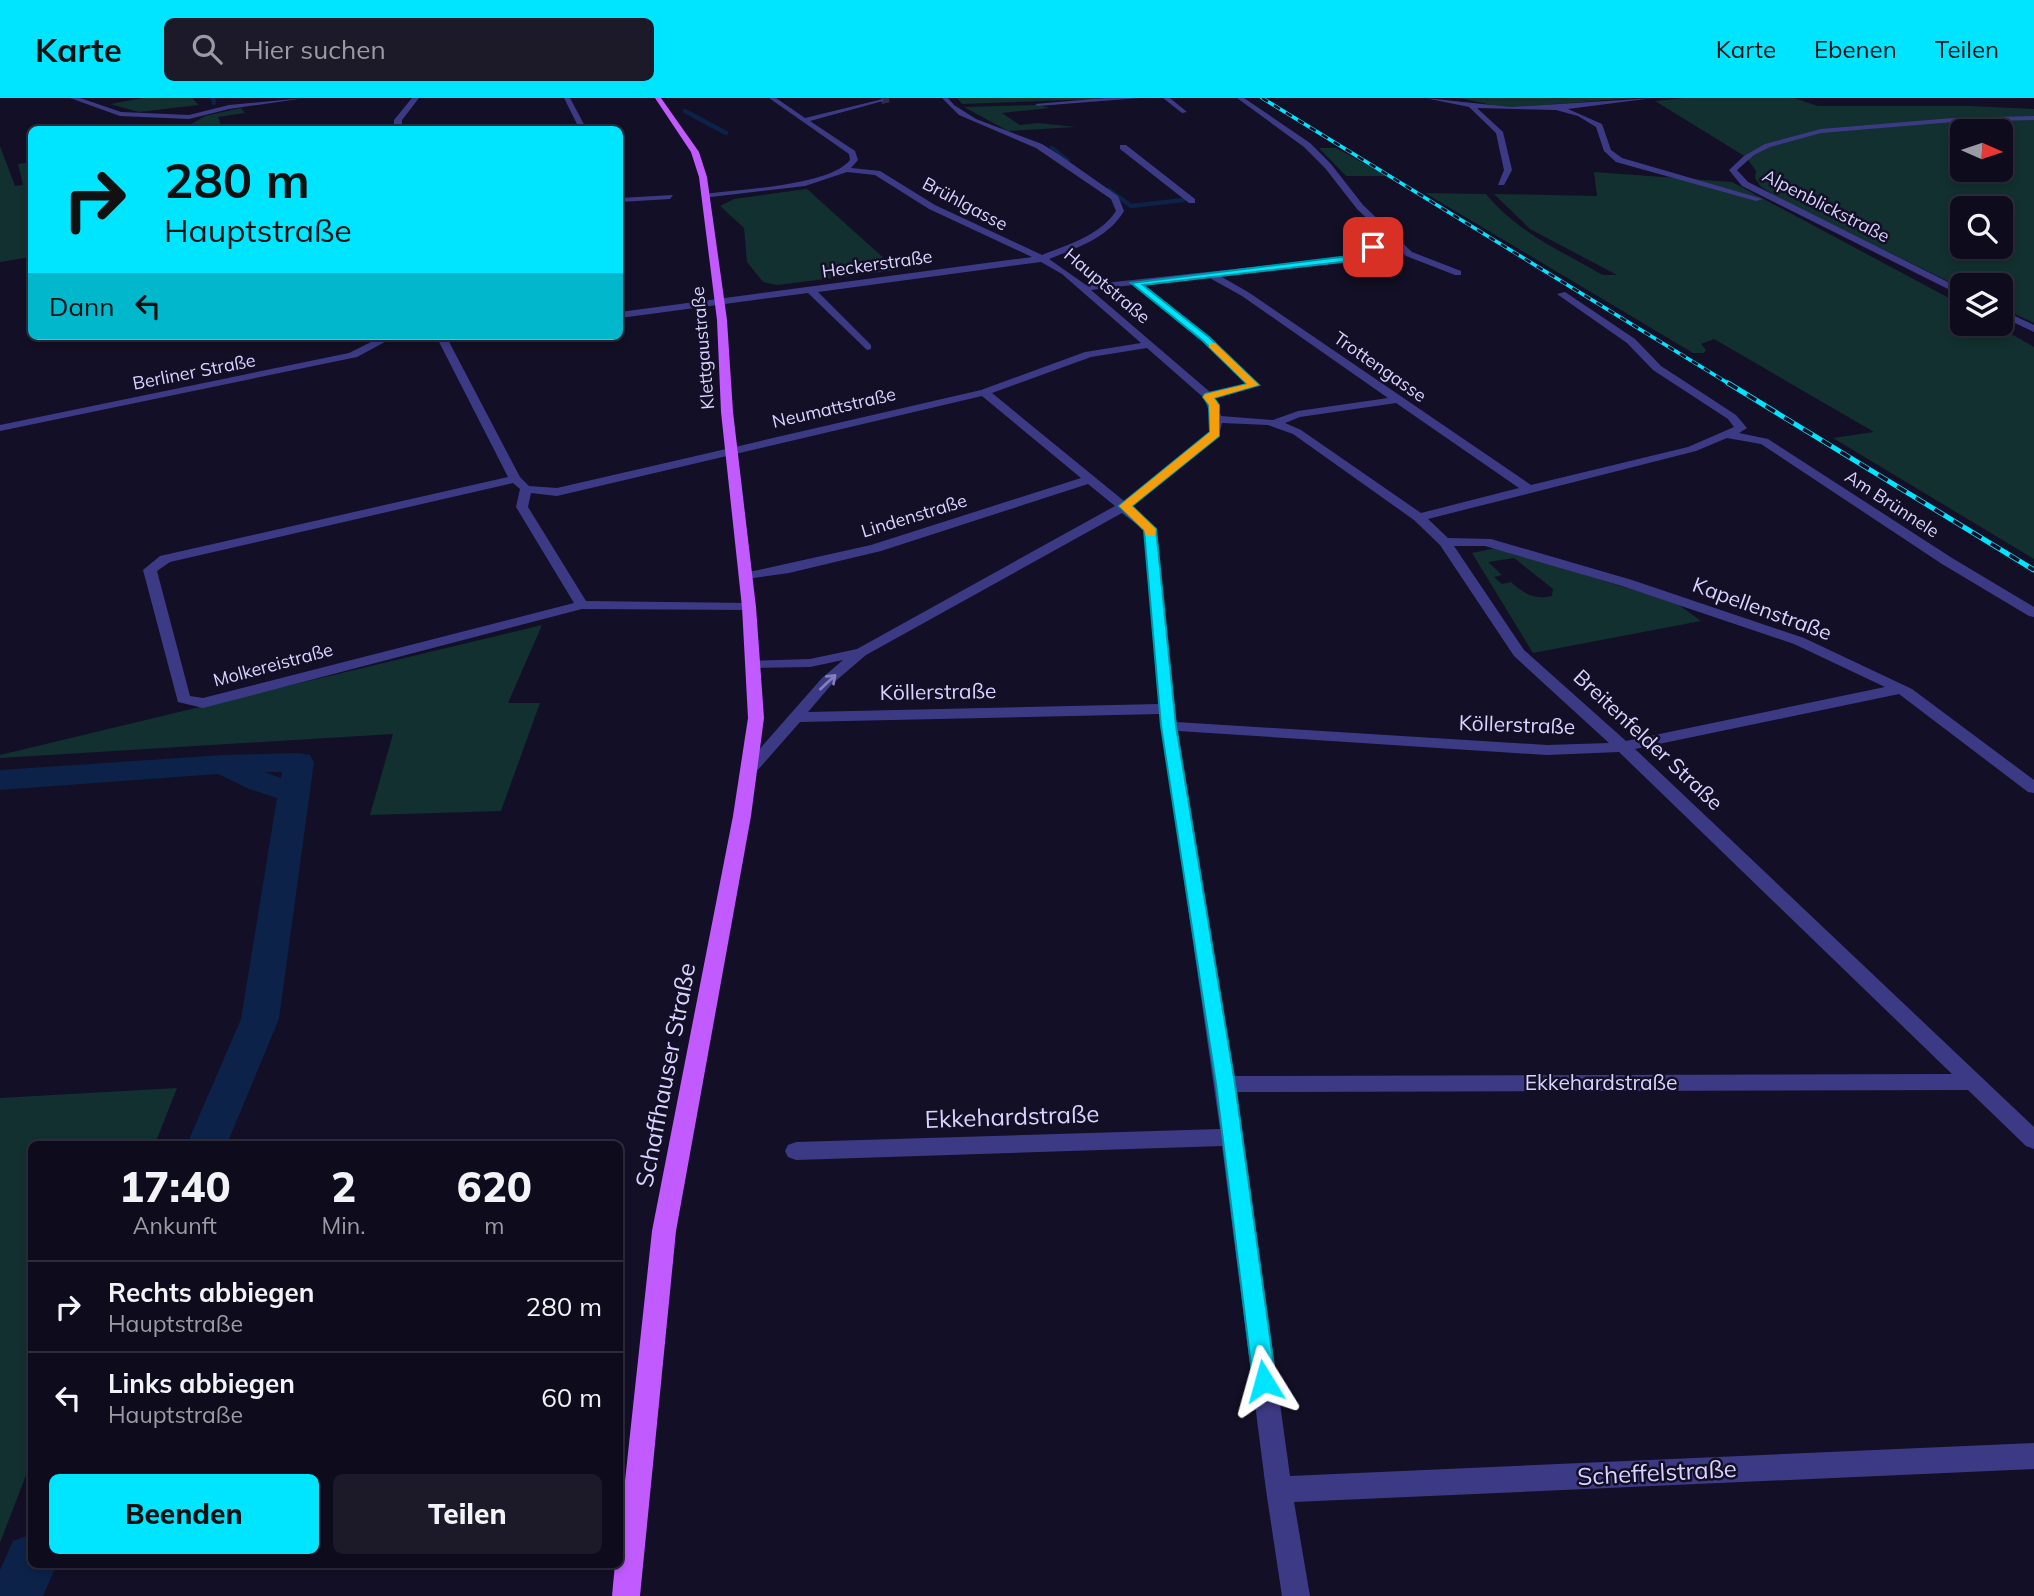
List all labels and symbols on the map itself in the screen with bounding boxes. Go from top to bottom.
north arrow [1950,119,2012,182]
street label: Alpenblickstraße [1759,164,1894,247]
street label: Brühlgasse [919,172,1012,236]
pin [1343,217,1403,277]
street label: Hauptstraße [1059,243,1155,328]
street label: Heckerstraße [820,244,934,283]
street label: Klettgaustraße [686,286,719,411]
street label: Trottengasse [1329,326,1431,407]
street label: Berliner Straße [131,348,257,395]
street label: Neumattstraße [770,382,898,433]
street label: Am Brünnele [1841,465,1944,543]
street label: Lindenstraße [858,489,970,543]
street label: Kapellenstraße [1689,571,1835,645]
street label: Molkereistraße [211,638,335,692]
street label: Breitenfelder Straße [1569,663,1729,815]
one-way arrow [819,673,836,690]
street label: Köllerstraße [879,677,996,705]
street label: Köllerstraße [1458,709,1576,739]
street label: Schaffhauser Straße [629,960,701,1190]
street label: Ekkehardstraße [1525,1069,1677,1095]
street label: Ekkehardstraße [924,1098,1100,1134]
position arrow [1227,1344,1301,1418]
street label: Scheffelstraße [1576,1453,1737,1491]

